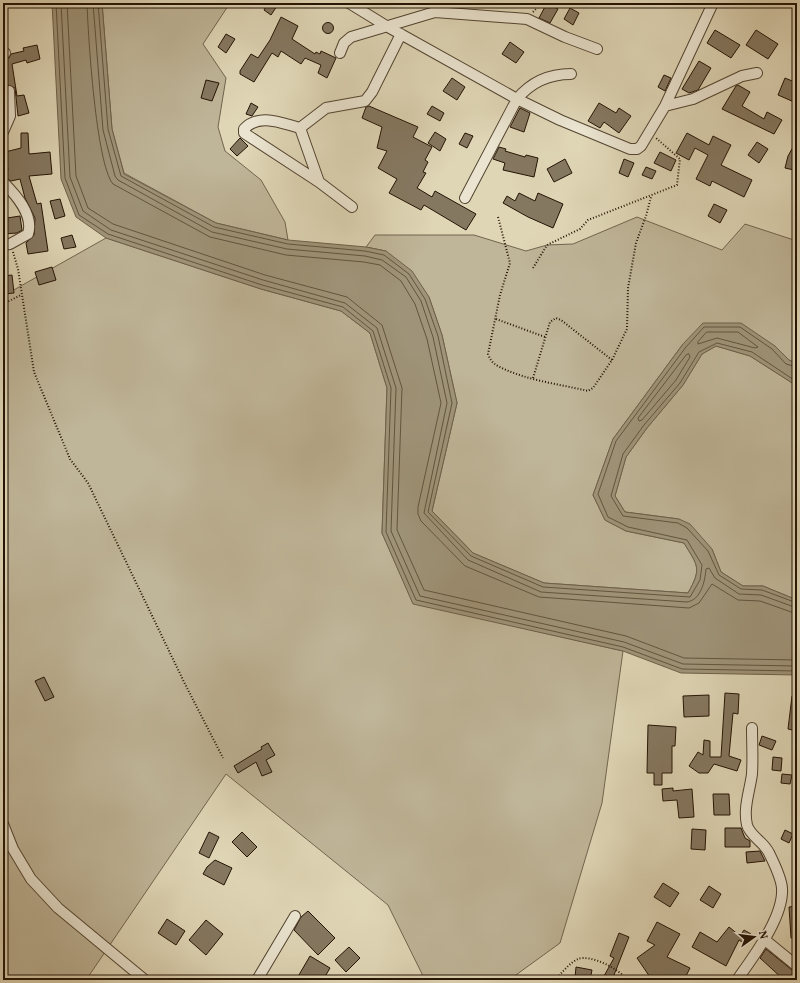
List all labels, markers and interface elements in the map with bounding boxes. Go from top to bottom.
north arrow [734,917,774,957]
text: N [754,929,770,941]

